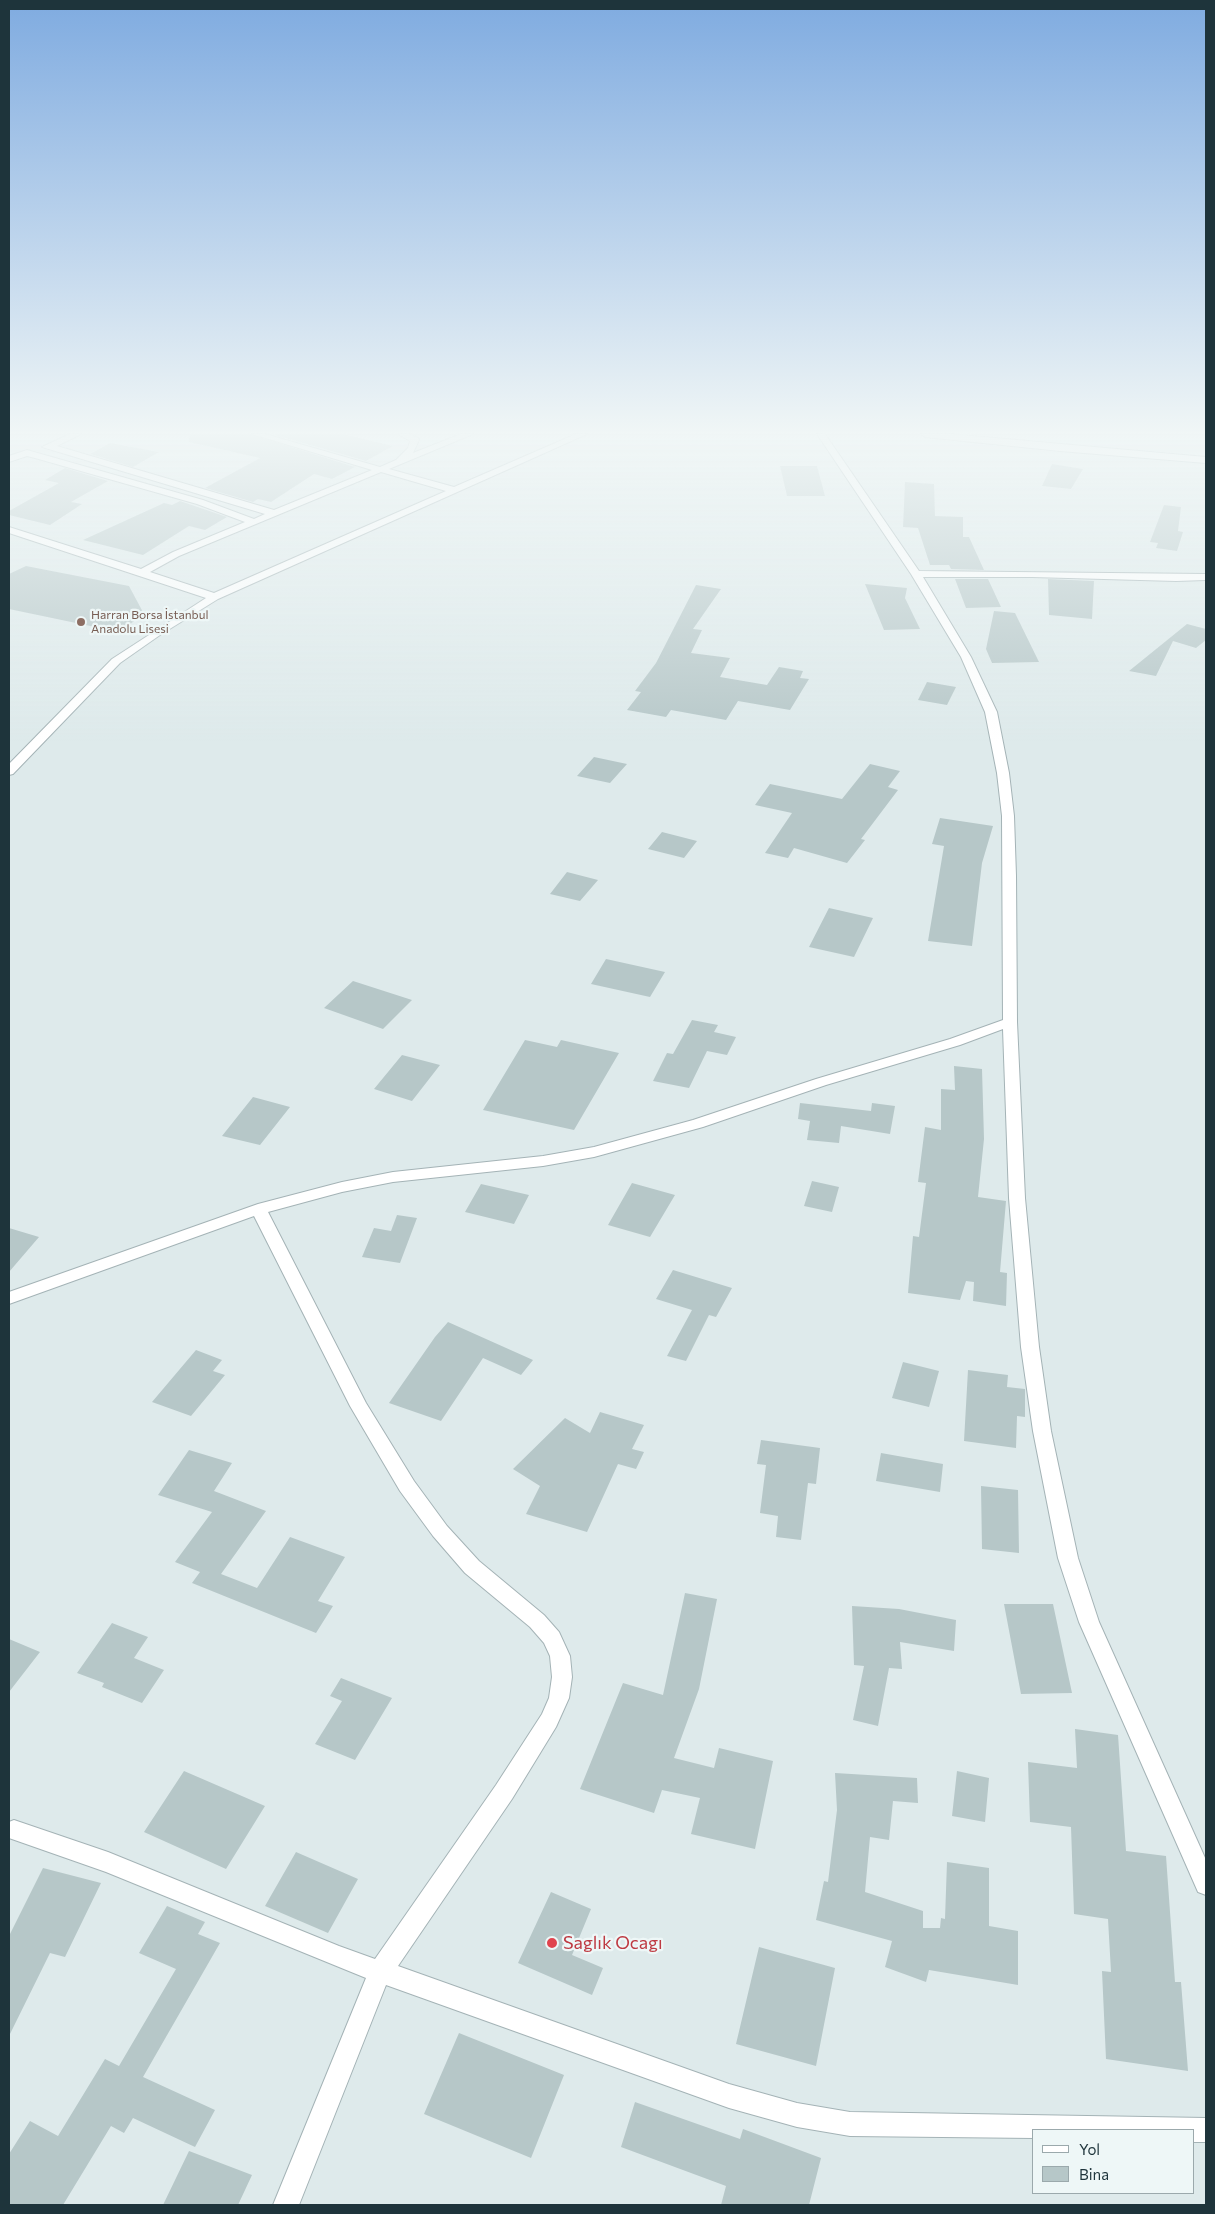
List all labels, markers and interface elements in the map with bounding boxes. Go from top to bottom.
place label: Harran Borsa İstanbul Anadolu Lisesi [91,608,208,636]
marker: Harran Borsa İstanbul Anadolu Lisesi [75,616,87,628]
place label: Saglık Ocagı [563,1932,663,1954]
marker: Saglık Ocagı [545,1936,559,1950]
legend [1032,2129,1195,2194]
text: Yol [1079,2140,1100,2158]
text: Bina [1079,2165,1109,2183]

